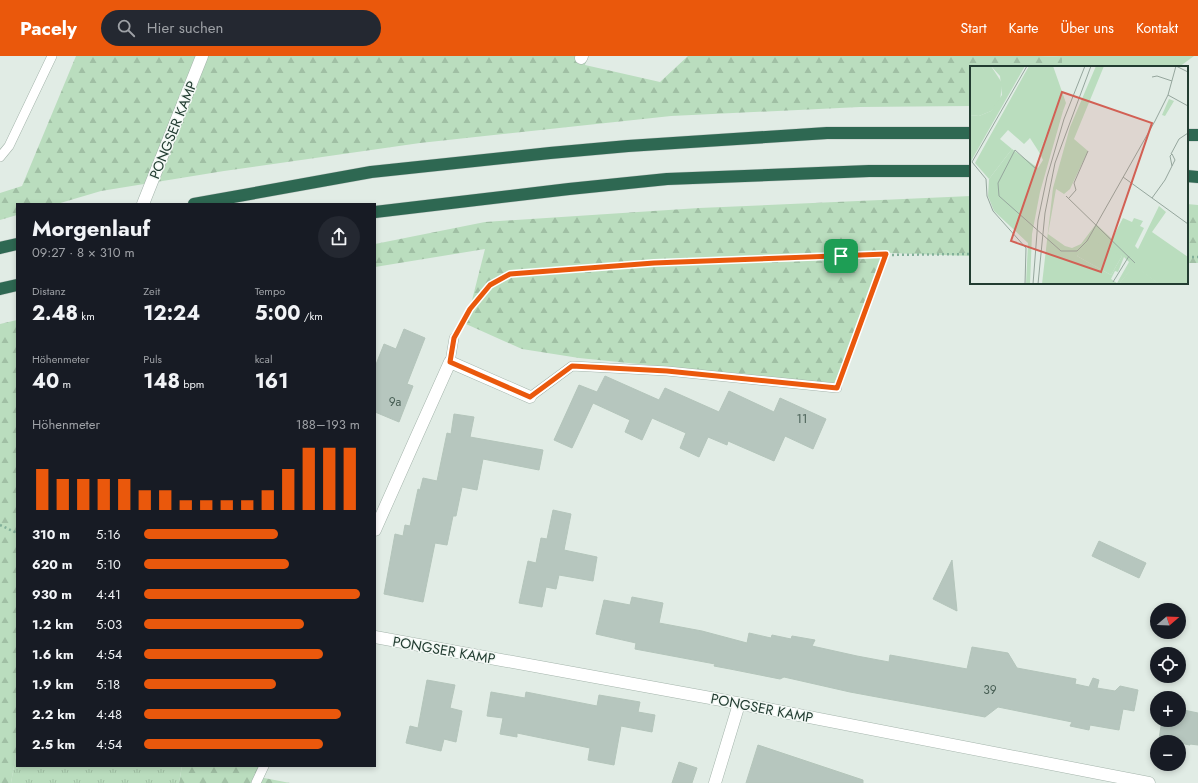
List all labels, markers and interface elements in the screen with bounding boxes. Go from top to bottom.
search box [101,10,381,46]
text: Pacely [20,15,77,42]
icon: search [115,17,137,39]
text: Hier suchen [147,17,223,39]
text: Start [961,18,987,38]
text: Karte [1009,18,1039,38]
text: Über uns [1061,18,1114,38]
text: Kontakt [1136,18,1178,38]
inset map [970,66,1188,284]
street label: PONGSER KAMP [144,78,202,182]
text: Morgenlauf [32,212,150,244]
button: share [318,216,360,258]
pin [824,239,858,273]
text: 09:27 · 8 × 310 m [32,243,135,262]
icon: arrive [830,245,852,267]
text: Distanz [32,283,66,299]
text: Zeit [143,283,160,299]
text: Tempo [255,283,285,299]
text: 2.48 [32,299,78,328]
text: 12:24 [143,299,200,328]
text: 5:00 [255,299,300,328]
text: km [78,308,95,324]
text: /km [300,308,323,324]
text: Höhenmeter [32,351,89,367]
text: Puls [143,351,162,367]
text: kcal [255,351,272,367]
text: 40 [32,367,59,396]
text: 148 [143,367,180,396]
text: 161 [255,367,288,396]
text: m [59,376,71,392]
text: bpm [180,376,204,392]
house number: 9a [389,393,401,411]
house number: 11 [797,410,807,428]
text: Höhenmeter [32,415,100,434]
text: 188–193 m [296,415,360,434]
text: 310 m [32,525,70,544]
text: 5:16 [96,525,121,544]
text: 620 m [32,555,72,574]
text: 5:10 [96,555,121,574]
text: 930 m [32,585,72,604]
text: 4:41 [96,585,121,604]
north arrow [1150,603,1186,639]
map controls [1150,603,1186,771]
text: 1.2 km [32,615,73,634]
text: 5:03 [96,615,122,634]
street label: PONGSER KAMP [391,631,497,669]
text: 1.6 km [32,645,74,664]
text: 4:54 [96,645,122,664]
button: locate [1150,647,1186,683]
text: 1.9 km [32,675,74,694]
text: 5:18 [96,675,120,694]
house number: 39 [983,681,997,699]
street label: PONGSER KAMP [709,688,815,728]
button: + [1150,691,1186,727]
text: 2.2 km [32,705,75,724]
text: 4:48 [96,705,122,724]
text: 2.5 km [32,735,75,754]
text: 4:54 [96,735,122,754]
button: − [1150,735,1186,771]

